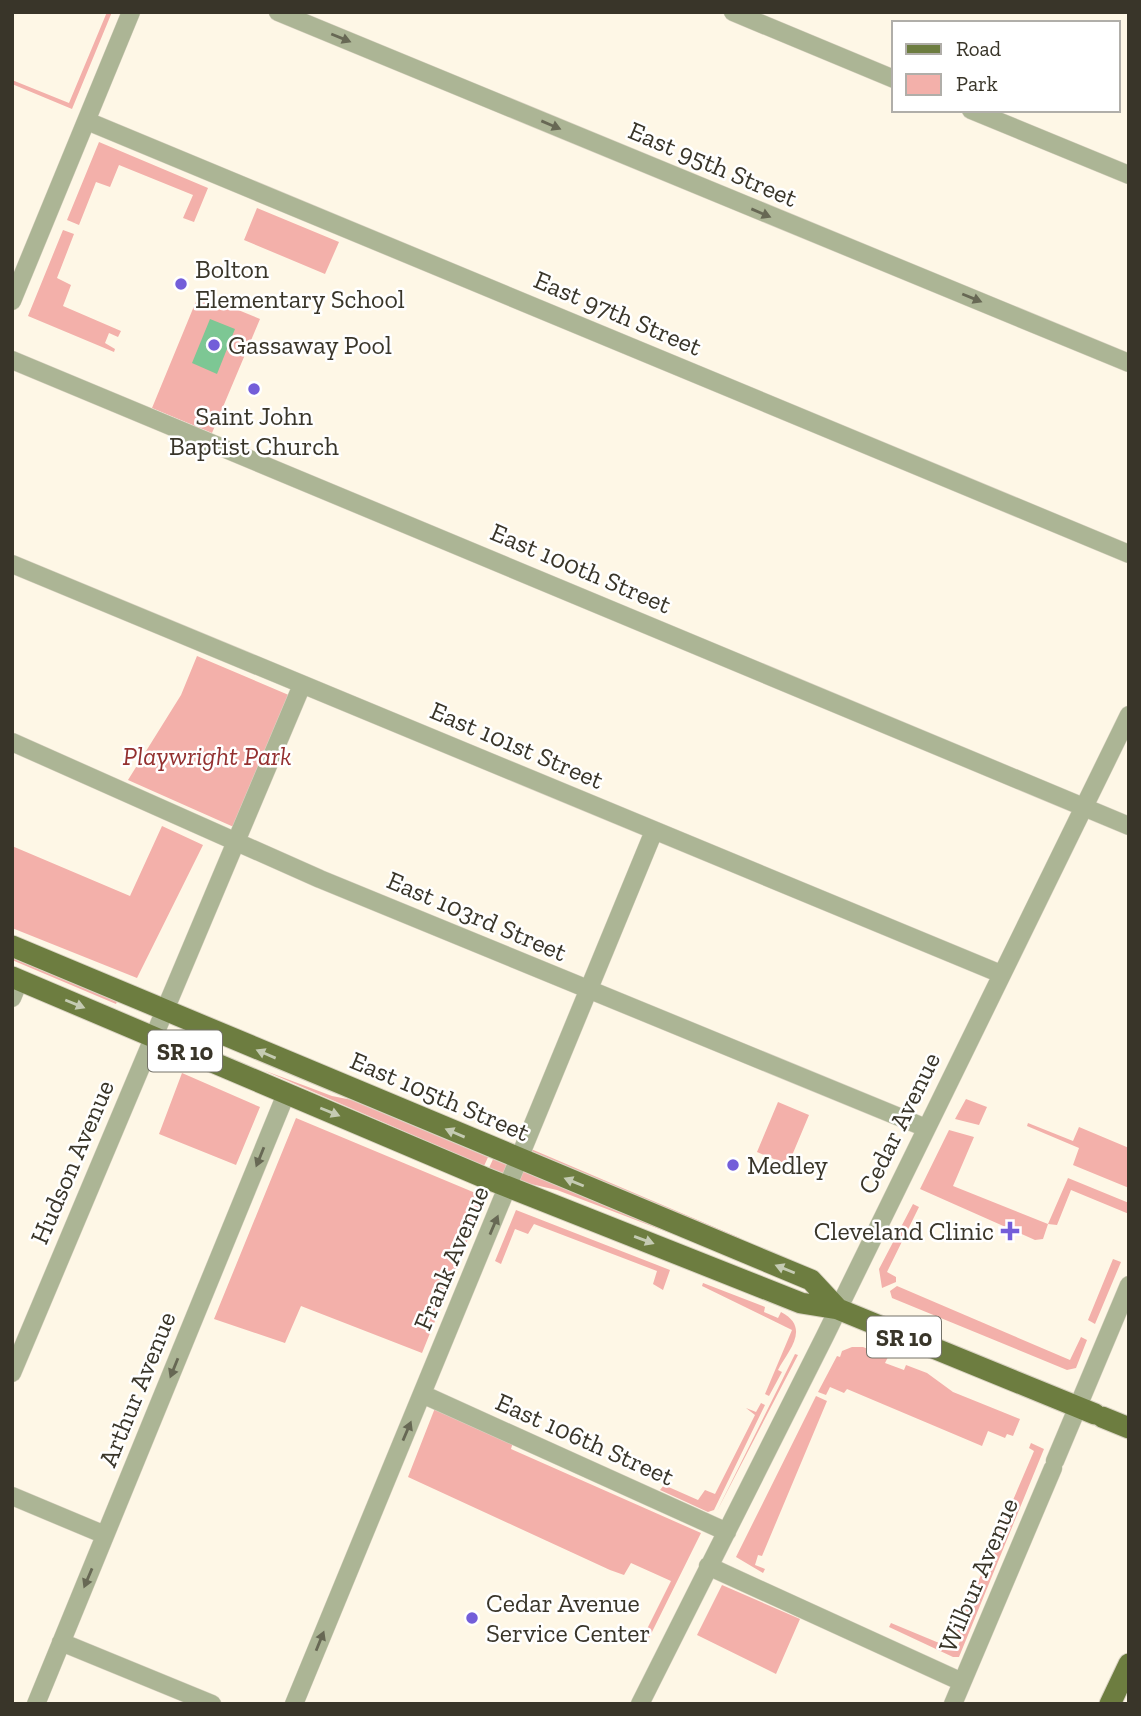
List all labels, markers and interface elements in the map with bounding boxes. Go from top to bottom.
legend [892,21,1120,112]
one-way arrow [330,33,351,44]
text: Road [956,36,1002,61]
text: Park [956,71,998,96]
street label: East 95th Street [624,114,803,214]
one-way arrow [541,120,562,131]
one-way arrow [751,207,772,218]
place label: Bolton Elementary School [195,253,405,315]
street label: East 97th Street [529,263,707,363]
marker: Bolton Elementary School [173,276,189,292]
one-way arrow [961,293,982,304]
place label: Gassaway Pool [228,329,392,361]
marker: Gassaway Pool [206,337,222,353]
marker: Saint John Baptist Church [246,381,262,397]
place label: Saint John Baptist Church [169,400,339,462]
street label: East 100th Street [486,516,676,621]
street label: East 101st Street [425,694,609,796]
park label: Playwright Park [122,740,292,772]
street label: East 103rd Street [382,864,572,968]
one-way arrow [65,998,86,1009]
road number: SR 10 [148,1030,222,1072]
street label: East 105th Street [346,1044,535,1148]
street label: Cedar Avenue [851,1047,947,1199]
one-way arrow [256,1048,277,1059]
street label: Hudson Avenue [23,1075,121,1249]
one-way arrow [319,1107,340,1118]
one-way arrow [445,1127,465,1139]
one-way arrow [255,1147,266,1168]
place label: Medley [747,1149,828,1181]
marker: Medley [725,1157,741,1173]
one-way arrow [564,1176,585,1187]
street label: Frank Avenue [406,1181,496,1335]
one-way arrow [488,1214,499,1235]
place label: Cleveland Clinic [814,1215,994,1247]
marker: Cleveland Clinic [1000,1221,1020,1241]
one-way arrow [633,1235,654,1246]
one-way arrow [774,1263,795,1274]
street label: Arthur Avenue [91,1307,183,1471]
road number: SR 10 [867,1316,941,1358]
one-way arrow [169,1357,180,1378]
street label: East 106th Street [491,1385,679,1493]
one-way arrow [402,1420,413,1441]
street label: Wilbur Avenue [931,1493,1025,1657]
one-way arrow [82,1568,93,1589]
place label: Cedar Avenue Service Center [486,1587,650,1649]
marker: Cedar Avenue Service Center [464,1610,480,1626]
one-way arrow [315,1630,326,1651]

